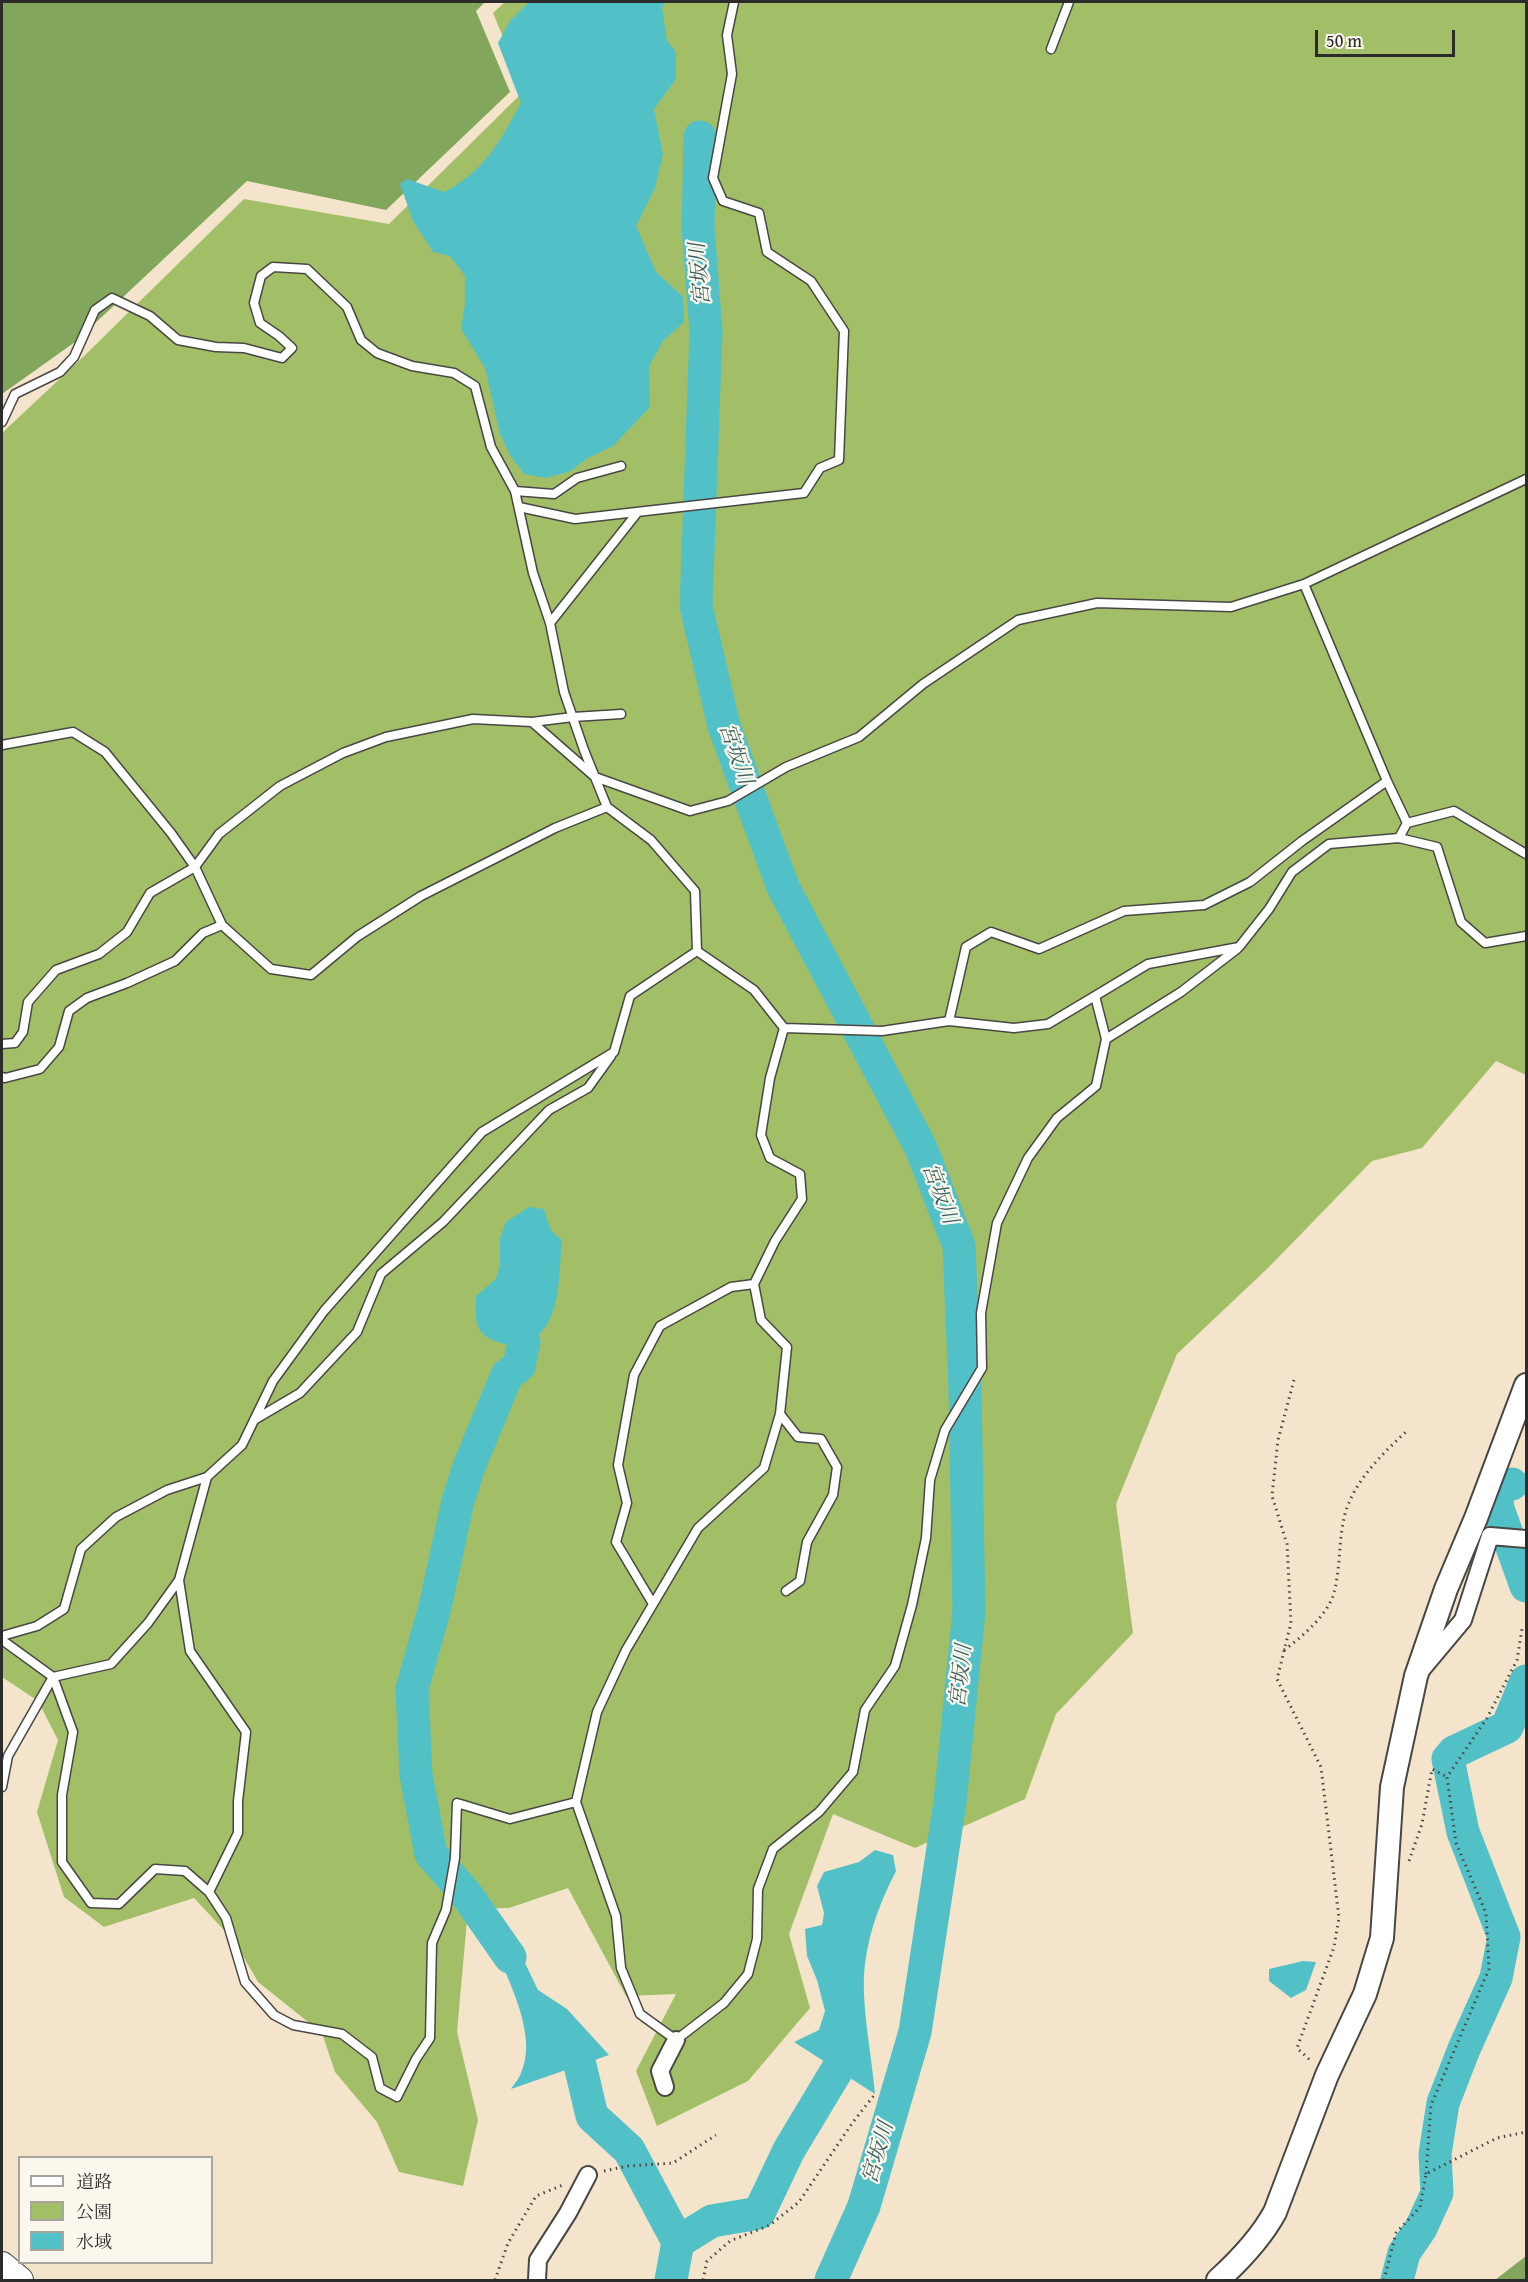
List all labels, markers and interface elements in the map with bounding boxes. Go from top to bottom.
scale bar [1318,18,1458,56]
text: 50 m [1326,27,1362,54]
water label: 宮坂川 [686,242,716,306]
water label: 宮坂川 [713,720,757,788]
water label: 宮坂川 [916,1160,962,1228]
water label: 宮坂川 [946,1643,978,1709]
water label: 宮坂川 [858,2119,900,2187]
legend [18,2156,213,2264]
text: 道路 [76,2168,112,2195]
text: 公園 [76,2198,112,2225]
text: 水域 [76,2228,112,2255]

